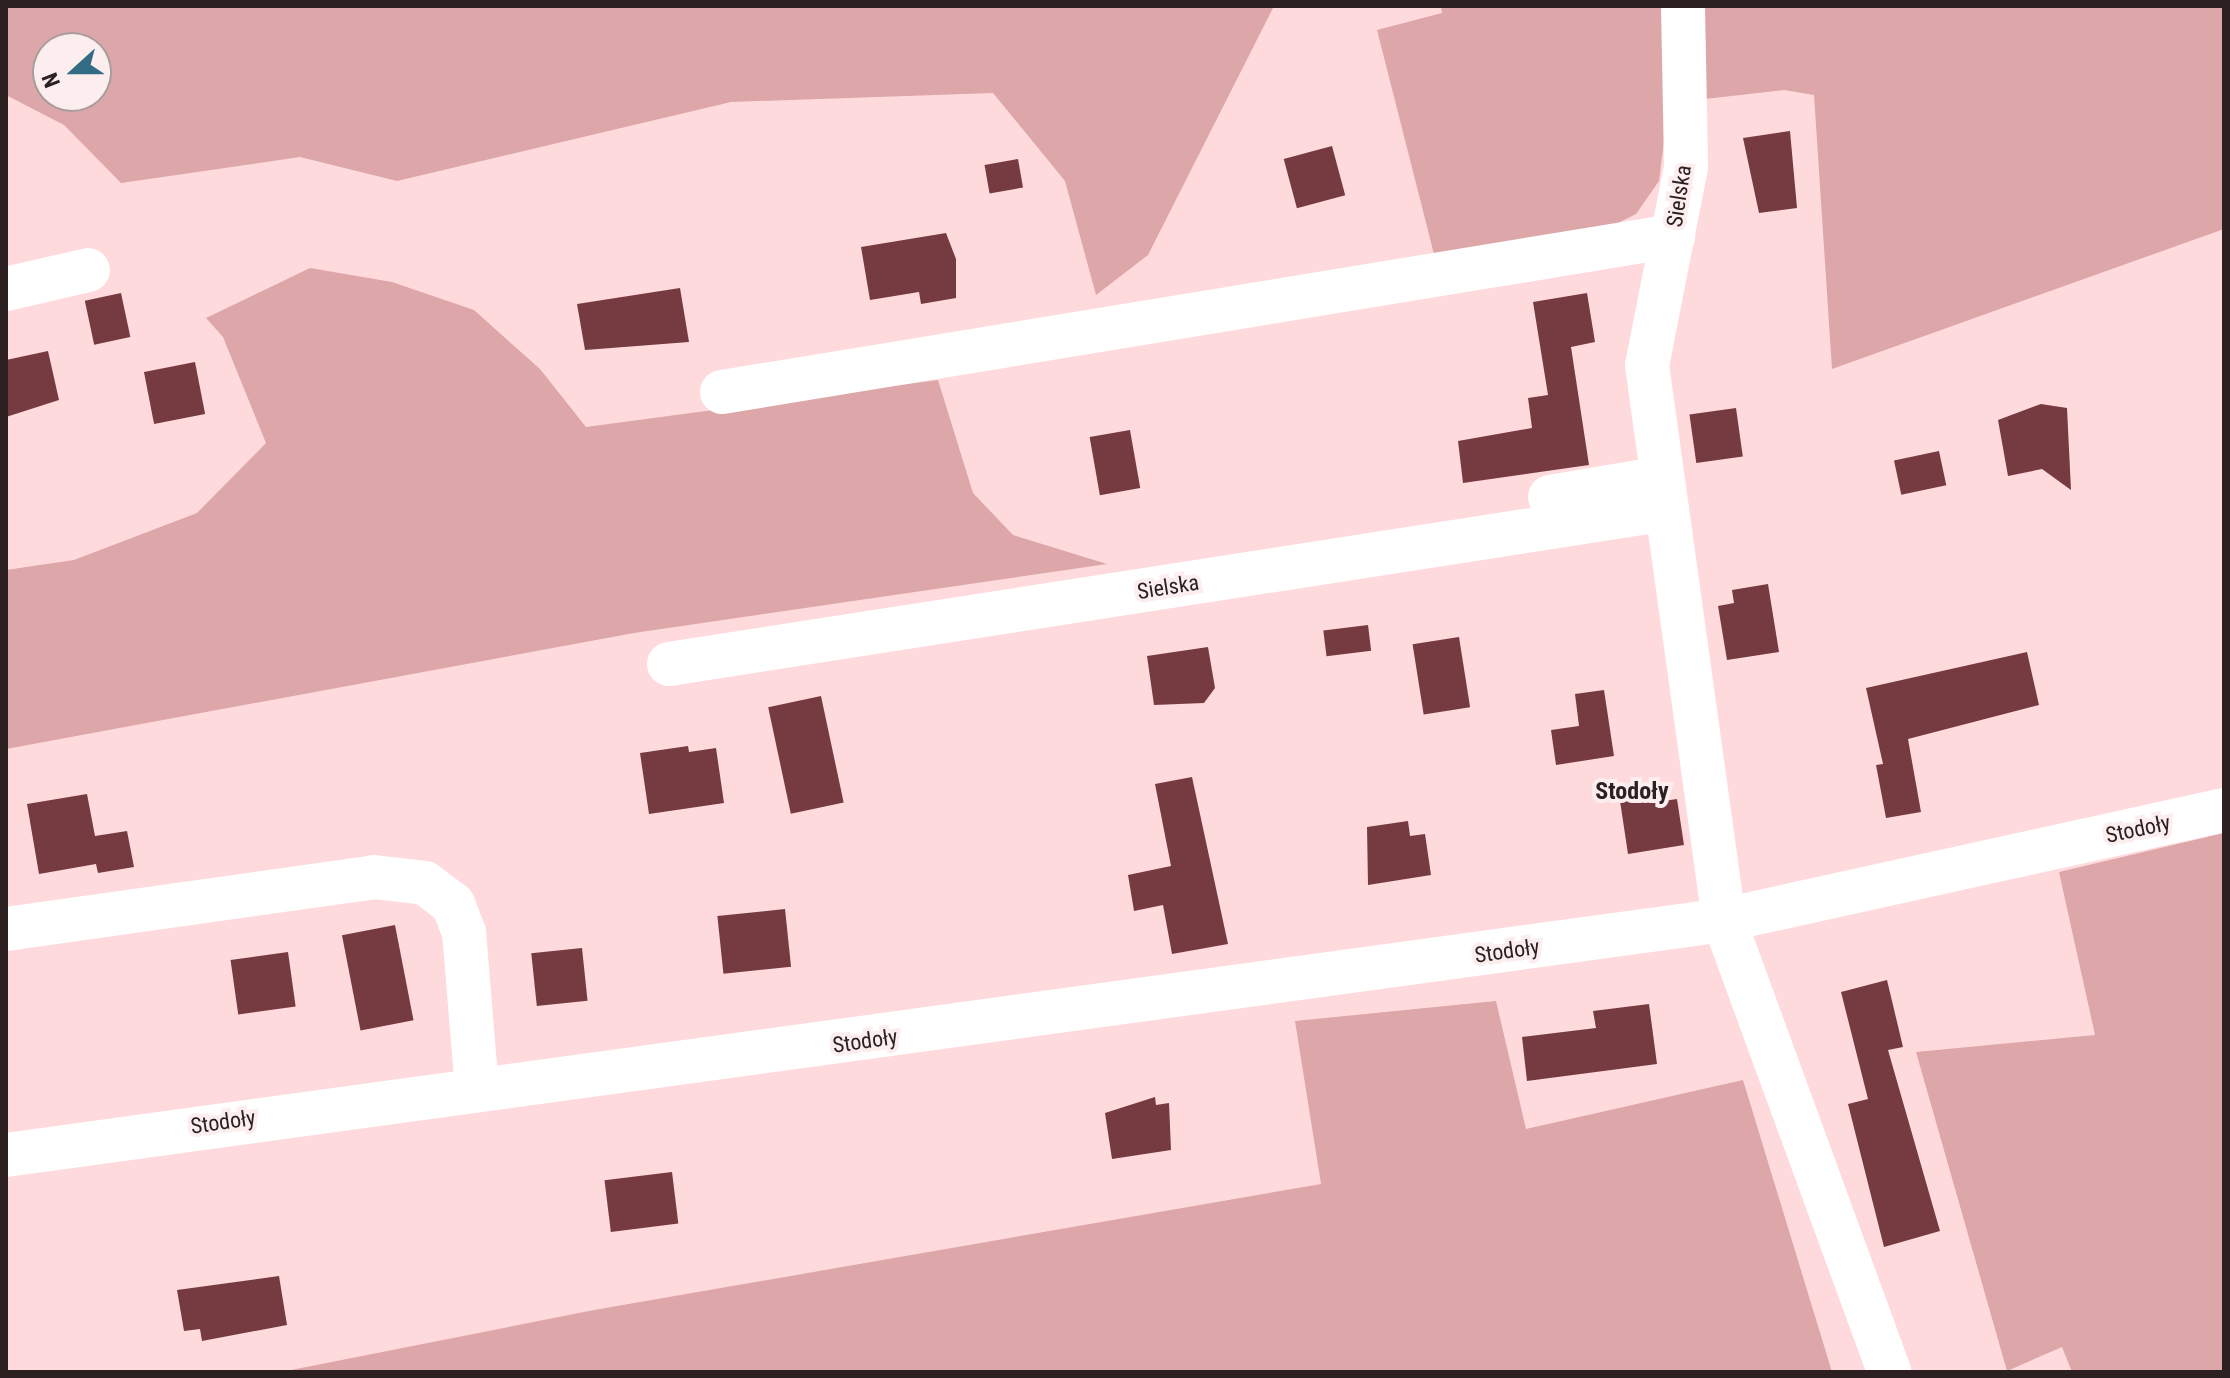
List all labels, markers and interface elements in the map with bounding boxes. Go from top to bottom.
north arrow [32,32,112,112]
text: N [37,69,65,91]
street label: Sielska [1661,163,1697,229]
street label: Sielska [1135,569,1201,605]
district label: Stodoły [1595,778,1669,806]
street label: Stodoły [2103,809,2173,849]
street label: Stodoły [1473,933,1541,969]
street label: Stodoły [831,1023,899,1059]
street label: Stodoły [189,1104,257,1140]

